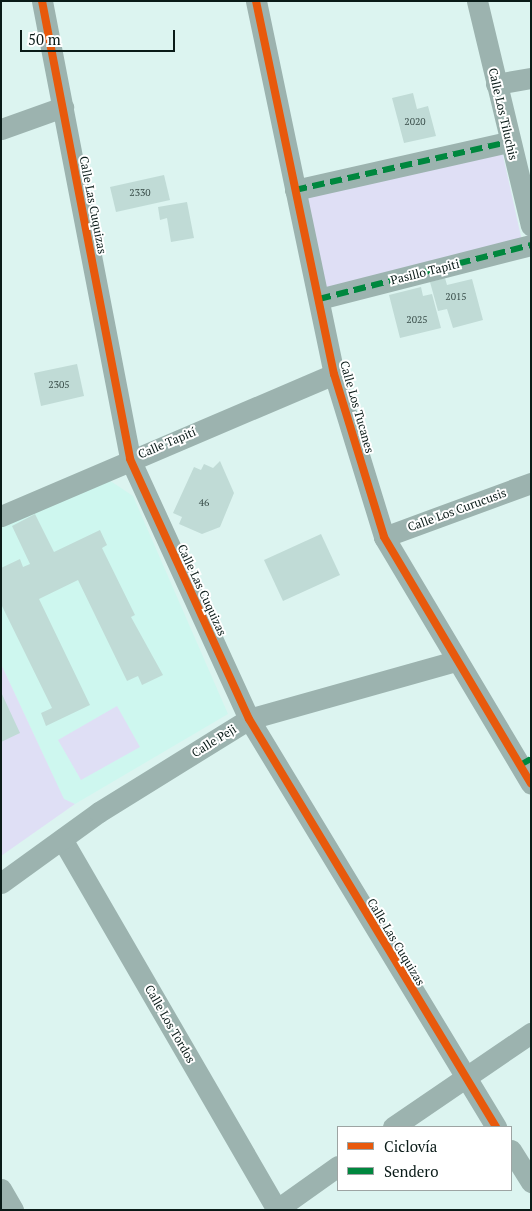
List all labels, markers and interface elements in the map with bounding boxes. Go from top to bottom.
scale bar [22,20,178,52]
text: 50 m [28,29,61,49]
street label: Calle Los Tiluchis [485,66,521,162]
house number: 2020 [404,116,426,128]
street label: Calle Las Cuquizas [76,155,110,255]
house number: 2330 [129,187,151,199]
street label: Pasillo Tapiti [389,257,461,287]
house number: 2015 [445,291,467,303]
house number: 2025 [406,314,428,326]
street label: Calle Los Tucanes [337,359,377,455]
house number: 2305 [48,379,70,391]
street label: Calle Tapití [136,424,198,462]
street label: Calle Los Curucusis [406,485,508,535]
house number: 46 [199,497,209,509]
street label: Calle Las Cuquizas [174,542,230,638]
street label: Calle Peji [189,722,239,760]
street label: Calle Las Cuquizas [364,896,428,988]
street label: Calle Los Tordos [142,982,198,1066]
legend [337,1126,512,1191]
text: Ciclovía [384,1136,437,1156]
text: Sendero [384,1161,438,1181]

